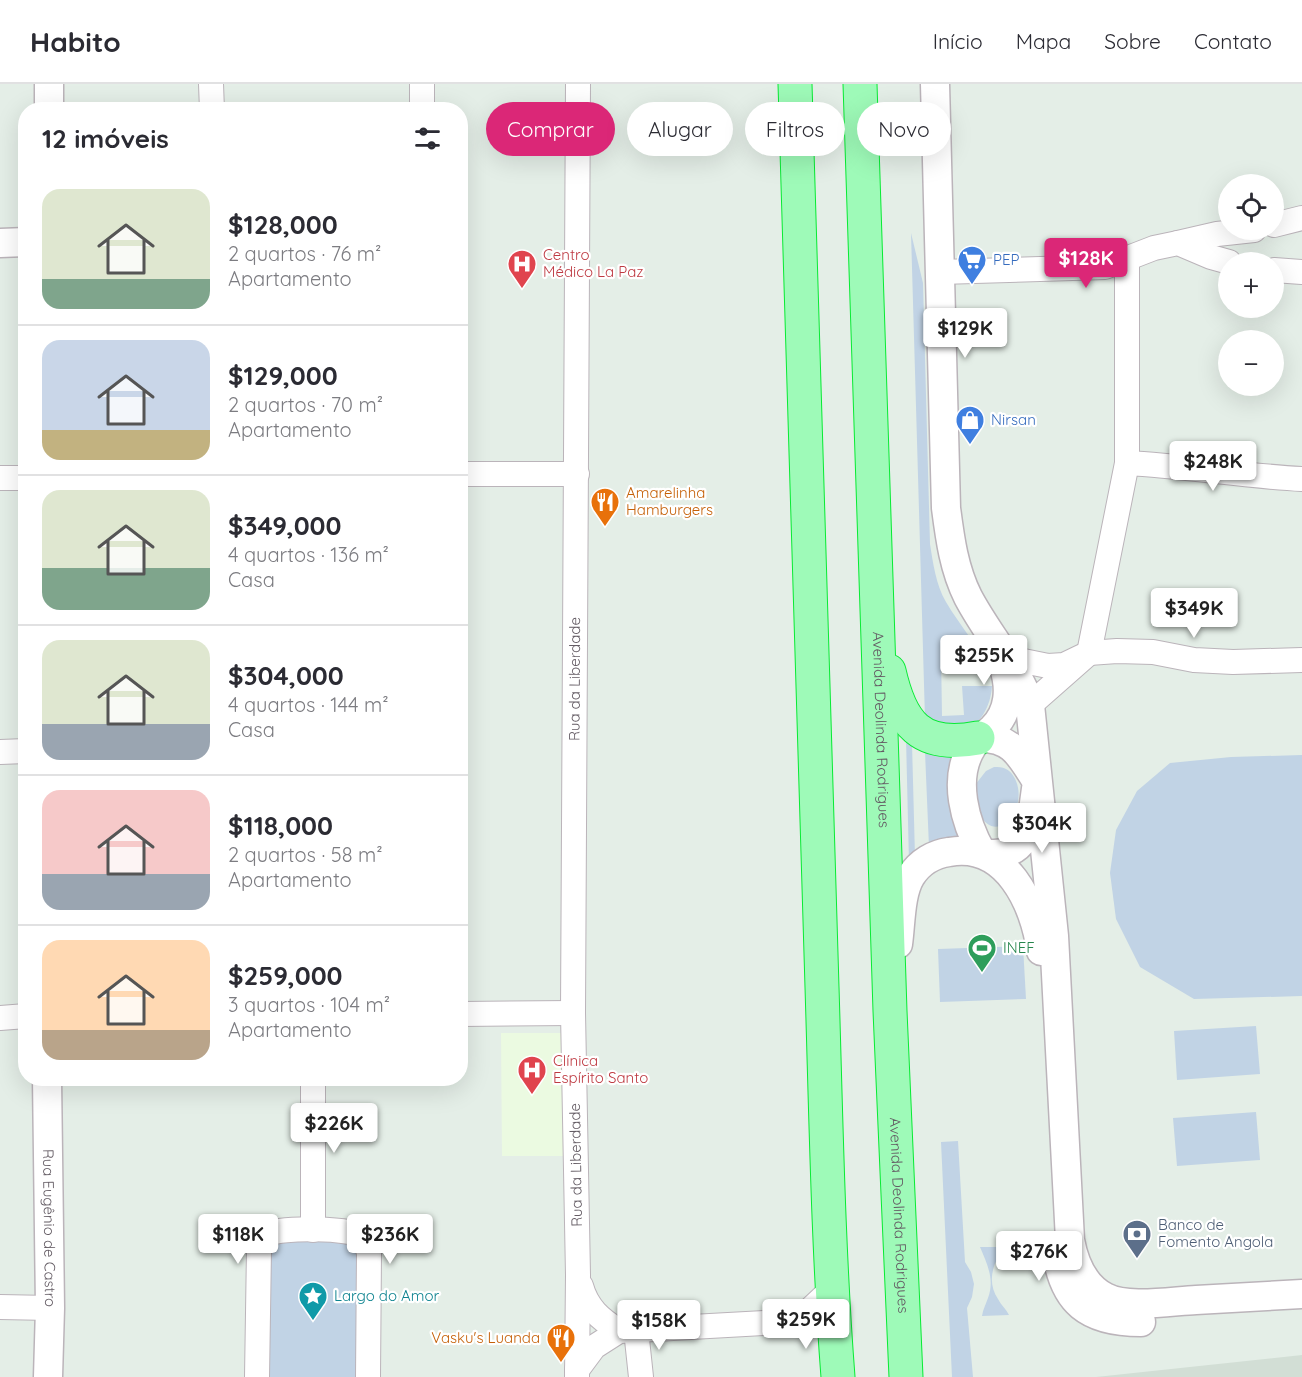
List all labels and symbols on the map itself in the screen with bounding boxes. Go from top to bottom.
pin: $128K [1044,238,1128,289]
supermarket icon: PEP [956,244,988,286]
place label: Centro Médico La Paz [543,245,643,281]
hospital icon: Centro Médico La Paz [506,248,538,290]
place label: PEP [993,250,1019,269]
pin: $129K [923,308,1007,359]
shop icon: Nirsan [954,404,986,446]
place label: Nirsan [991,410,1036,429]
pin: $248K [1171,441,1255,492]
place label: Amarelinha Hamburgers [626,483,713,519]
restaurant icon: Amarelinha Hamburgers [589,486,621,528]
pin: $349K [1152,588,1236,639]
street label: Rua da Liberdade [564,617,584,741]
street label: Avenida Deolinda Rodrigues [869,631,894,828]
pin: $255K [942,635,1026,686]
pin: $304K [1000,803,1084,854]
sports icon: INEF [966,932,998,974]
place label: INEF [1003,938,1035,957]
place label: Clínica Espírito Santo [553,1051,648,1087]
hospital icon: Clínica Espírito Santo [516,1054,548,1096]
pin: $226K [292,1103,376,1154]
street label: Rua da Liberdade [565,1103,586,1227]
street label: Avenida Deolinda Rodrigues [886,1117,913,1314]
street label: Rua Eugênio de Castro [39,1149,60,1307]
pin: $118K [196,1214,280,1265]
pin: $236K [348,1214,432,1265]
place label: Banco de Fomento Angola [1158,1215,1273,1251]
bank icon: Banco de Fomento Angola [1121,1218,1153,1260]
pin: $276K [997,1231,1081,1282]
place icon: Largo do Amor [297,1280,329,1322]
place label: Largo do Amor [334,1286,440,1305]
pin: $259K [764,1299,848,1350]
pin: $158K [617,1300,701,1351]
restaurant icon: Vasku's Luanda [545,1322,577,1364]
place label: Vasku's Luanda [431,1328,540,1347]

